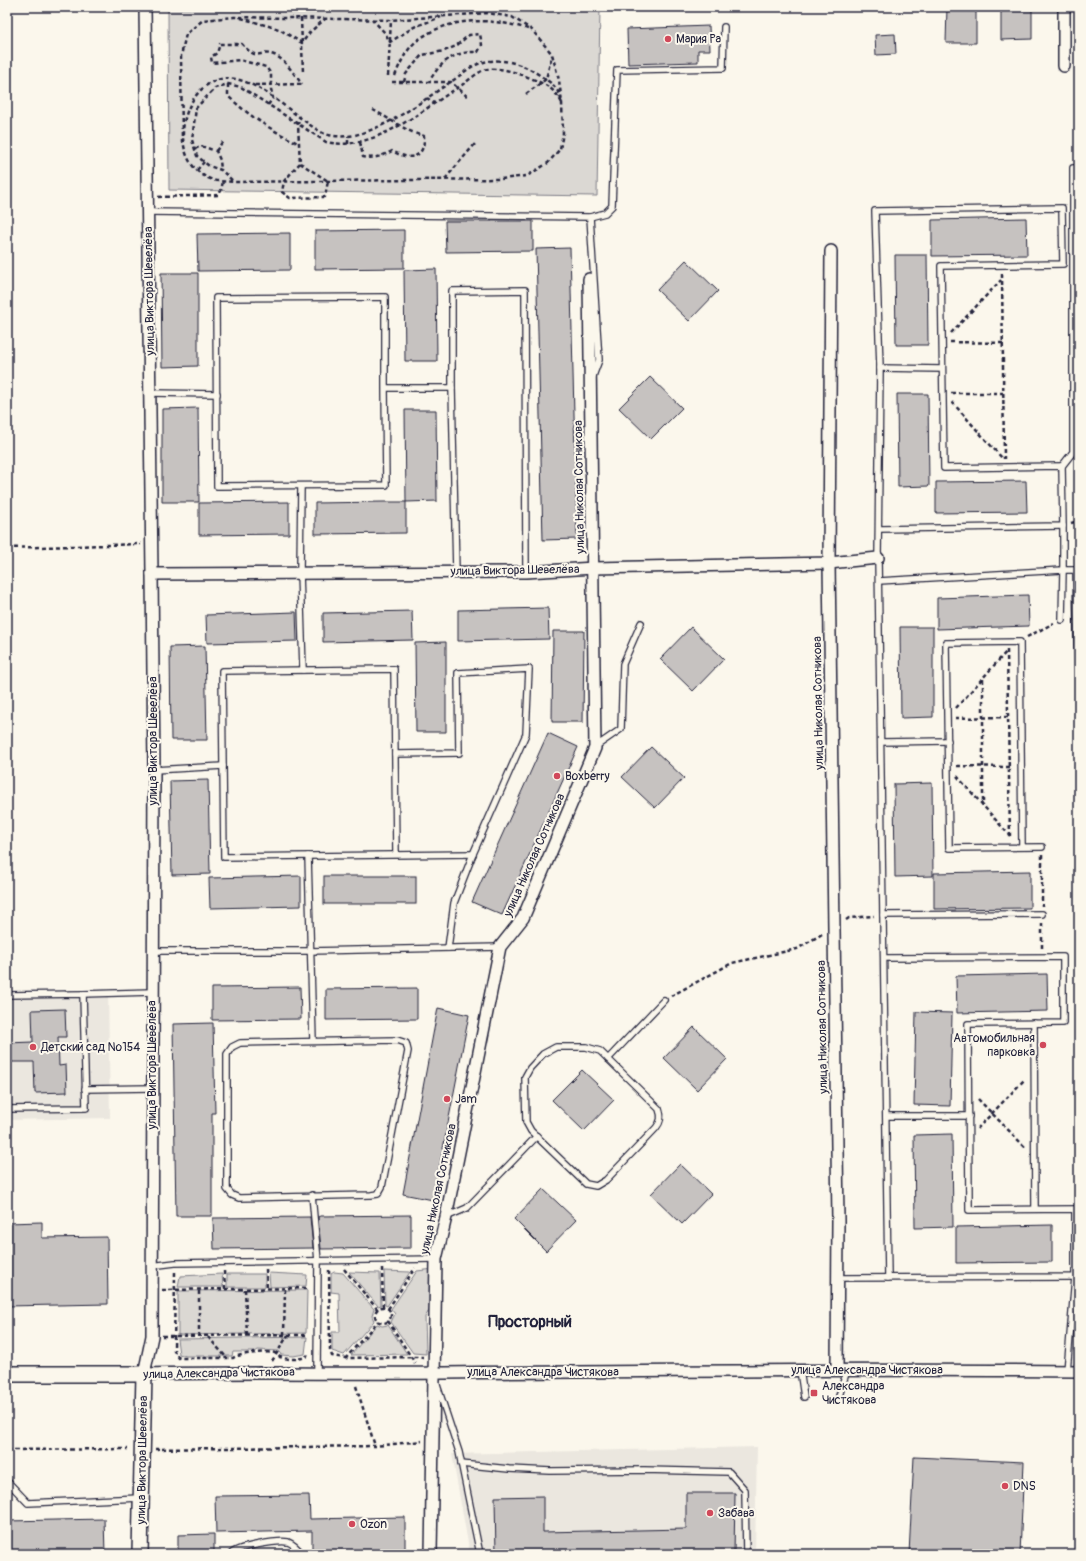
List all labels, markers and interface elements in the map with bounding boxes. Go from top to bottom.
place label: Мария Ра [676,32,721,47]
marker: Мария Ра [663,34,673,44]
street label: улица Виктора Шевелёва [141,226,158,357]
street label: улица Николая Сотникова [571,420,588,555]
street label: улица Виктора Шевелёва [449,562,580,579]
street label: улица Николая Сотникова [810,636,827,771]
street label: улица Виктора Шевелёва [146,676,161,806]
place label: Boxberry [565,769,610,784]
marker: Boxberry [552,771,562,781]
street label: улица Николая Сотникова [500,791,569,920]
street label: улица Николая Сотникова [814,960,831,1095]
street label: улица Виктора Шевелёва [145,1000,160,1130]
place label: Автомобильная парковка [953,1031,1035,1060]
place label: Детский сад №154 [40,1040,140,1055]
marker: Автомобильная парковка [1038,1040,1048,1050]
marker: Детский сад №154 [28,1042,38,1052]
place label: Jam [455,1092,477,1107]
marker: Jam [442,1094,452,1104]
street label: улица Николая Сотникова [417,1122,460,1257]
district label: Просторный [488,1312,572,1332]
street label: улица Александра Чистякова [790,1363,943,1378]
street label: улица Александра Чистякова [142,1365,295,1382]
street label: улица Александра Чистякова [466,1365,619,1380]
place label: Александра Чистякова [822,1379,885,1408]
marker: Александра Чистякова [809,1388,819,1398]
street label: улица Виктора Шевелёва [134,1395,151,1526]
place label: DNS [1013,1479,1036,1494]
marker: DNS [1000,1481,1010,1491]
place label: Забава [718,1506,755,1521]
marker: Забава [705,1508,715,1518]
place label: Ozon [360,1517,387,1532]
marker: Ozon [347,1519,357,1529]

